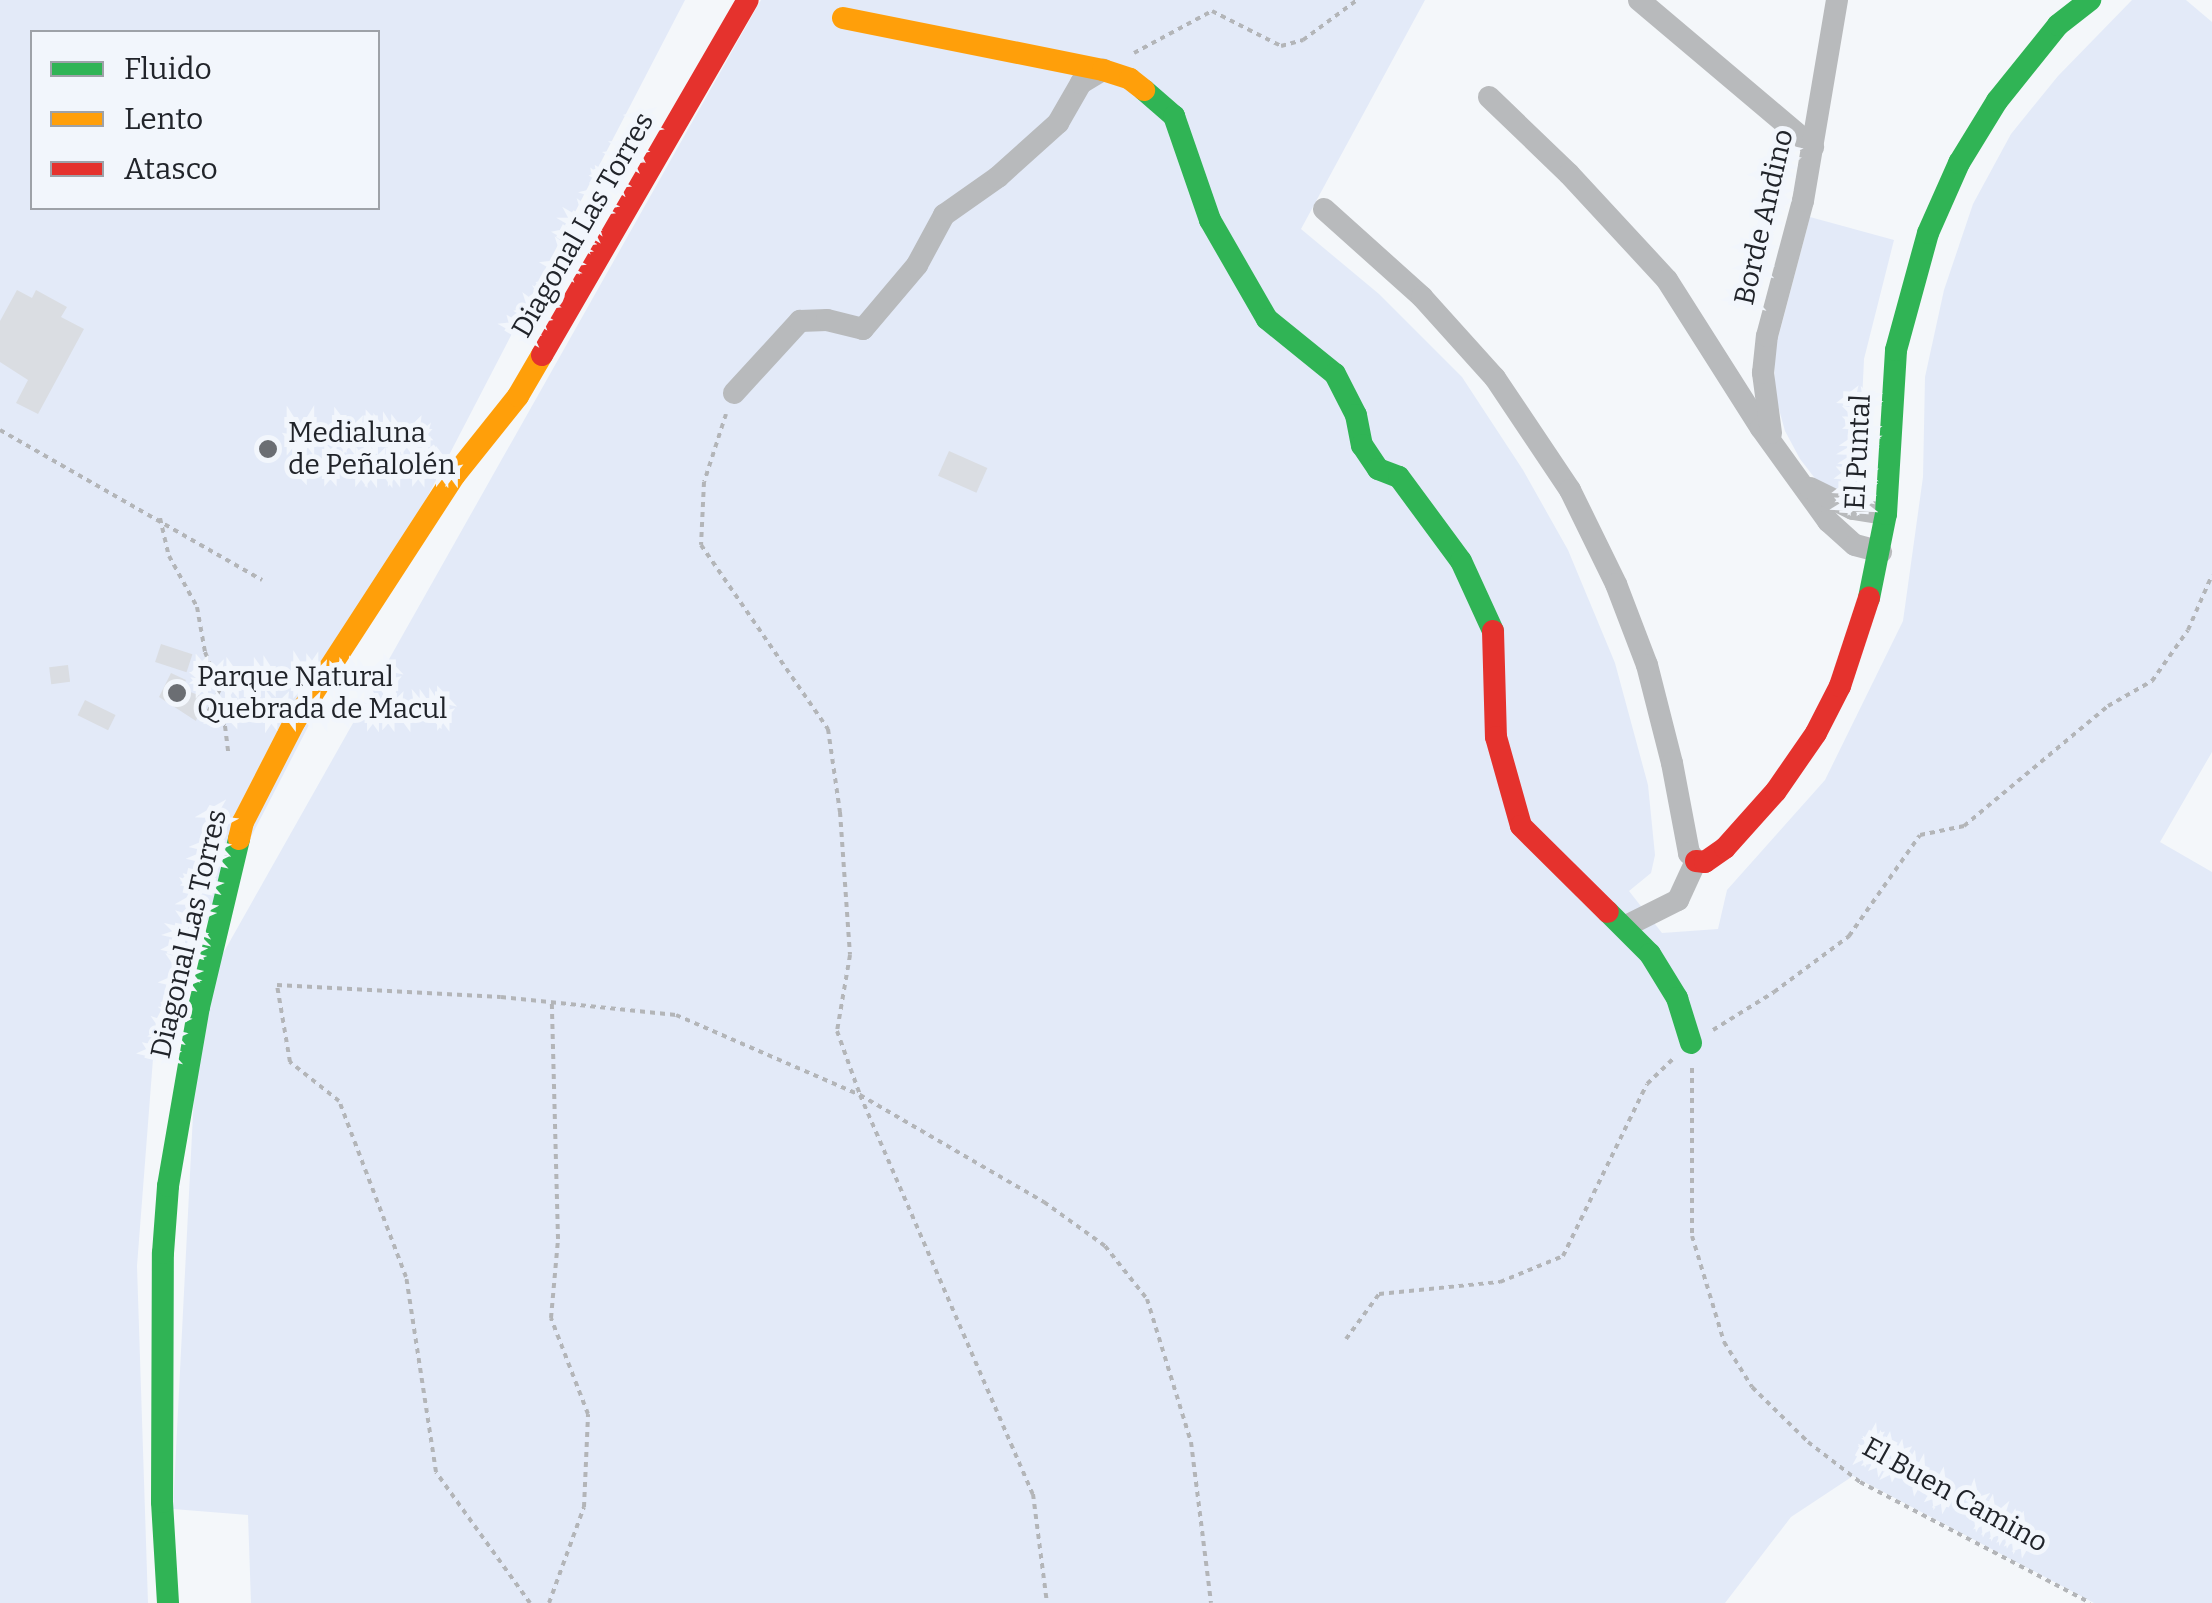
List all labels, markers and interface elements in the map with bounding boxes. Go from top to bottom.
legend [30,30,380,210]
text: Fluido [124,51,212,87]
text: Lento [124,101,203,137]
street label: Diagonal Las Torres [505,107,661,343]
street label: Borde Andino [1728,126,1800,308]
text: Atasco [124,151,218,187]
street label: El Puntal [1838,393,1878,511]
place label: Medialuna de Peñalolén [288,416,455,482]
marker: Medialuna de Peñalolén [257,438,279,460]
place label: Parque Natural Quebrada de Macul [197,660,447,726]
marker: Parque Natural Quebrada de Macul [166,682,188,704]
street label: Diagonal Las Torres [144,807,234,1061]
street label: El Buen Camino [1857,1430,2053,1560]

